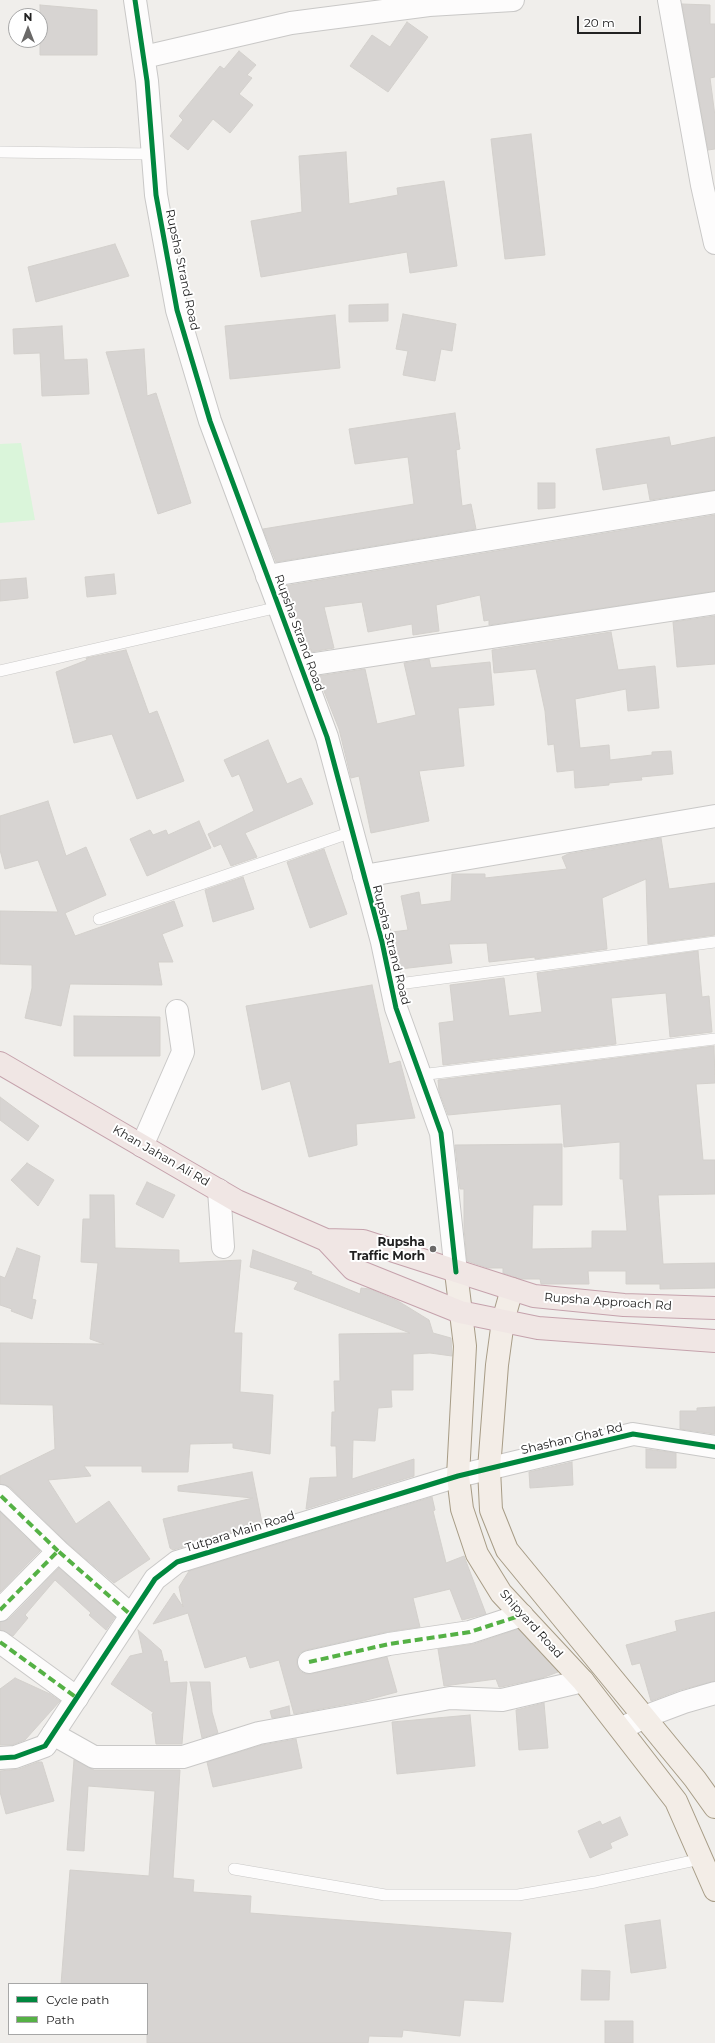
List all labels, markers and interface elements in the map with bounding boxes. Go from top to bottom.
north arrow [8,8,48,48]
scale bar [579,8,643,34]
text: N [24,10,32,24]
text: 20 m [584,15,615,30]
street label: Rupsha Strand Road [162,208,202,332]
street label: Rupsha Strand Road [271,573,327,693]
street label: Rupsha Strand Road [369,883,413,1007]
street label: Khan Jahan Ali Rd [110,1122,212,1190]
place label: Rupsha Traffic Morh [349,1235,425,1263]
marker: Rupsha Traffic Morh [428,1244,438,1254]
street label: Rupsha Approach Rd [544,1290,672,1314]
street label: Shashan Ghat Rd [520,1420,624,1458]
street label: Tutpara Main Road [183,1508,297,1556]
street label: Shipyard Road [496,1587,566,1661]
legend [8,1983,148,2035]
text: Cycle path [46,1992,109,2007]
text: Path [46,2012,75,2027]

